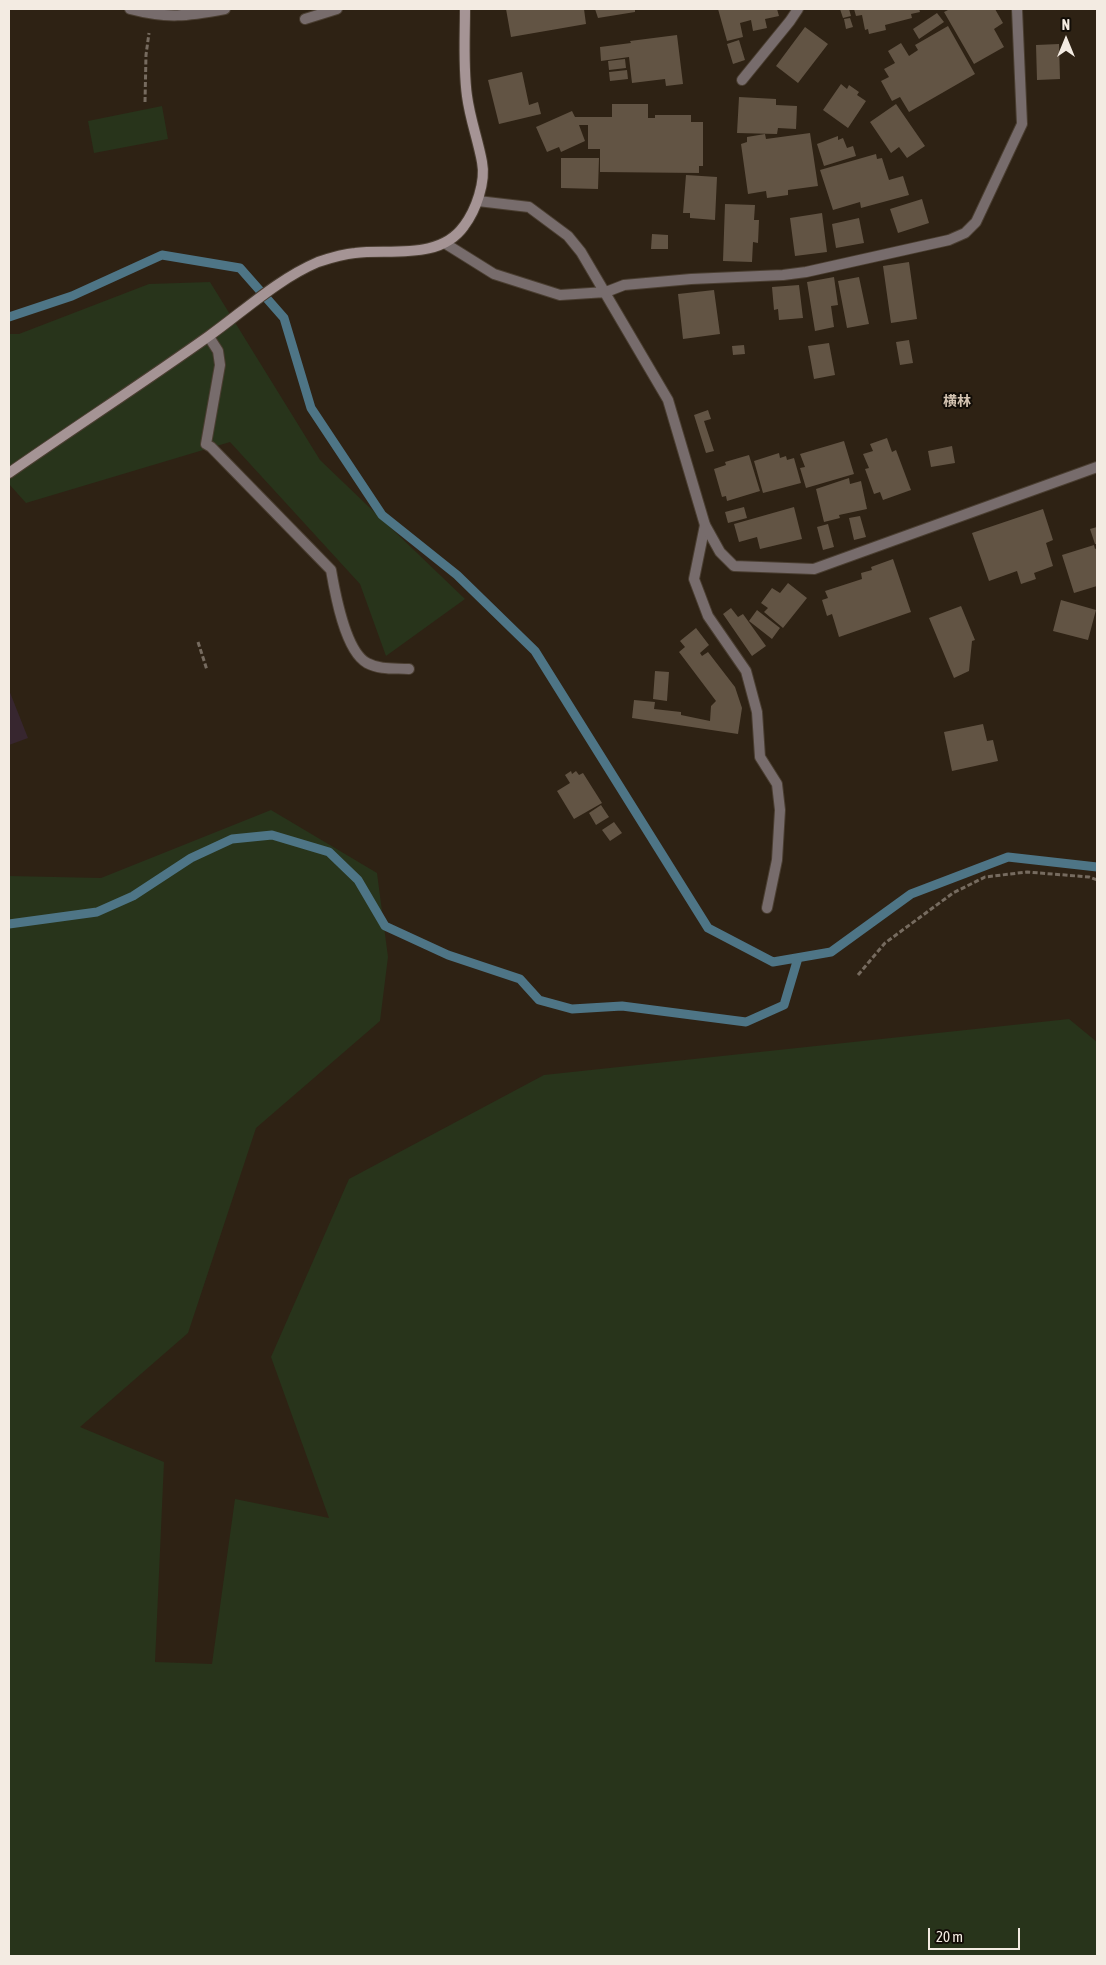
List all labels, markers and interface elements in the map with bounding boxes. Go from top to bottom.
north arrow [1041,15,1091,65]
text: N [1062,17,1070,33]
district label: 横林 [943,394,971,410]
scale bar [931,1918,1024,1950]
text: 20 m [936,1928,963,1945]

